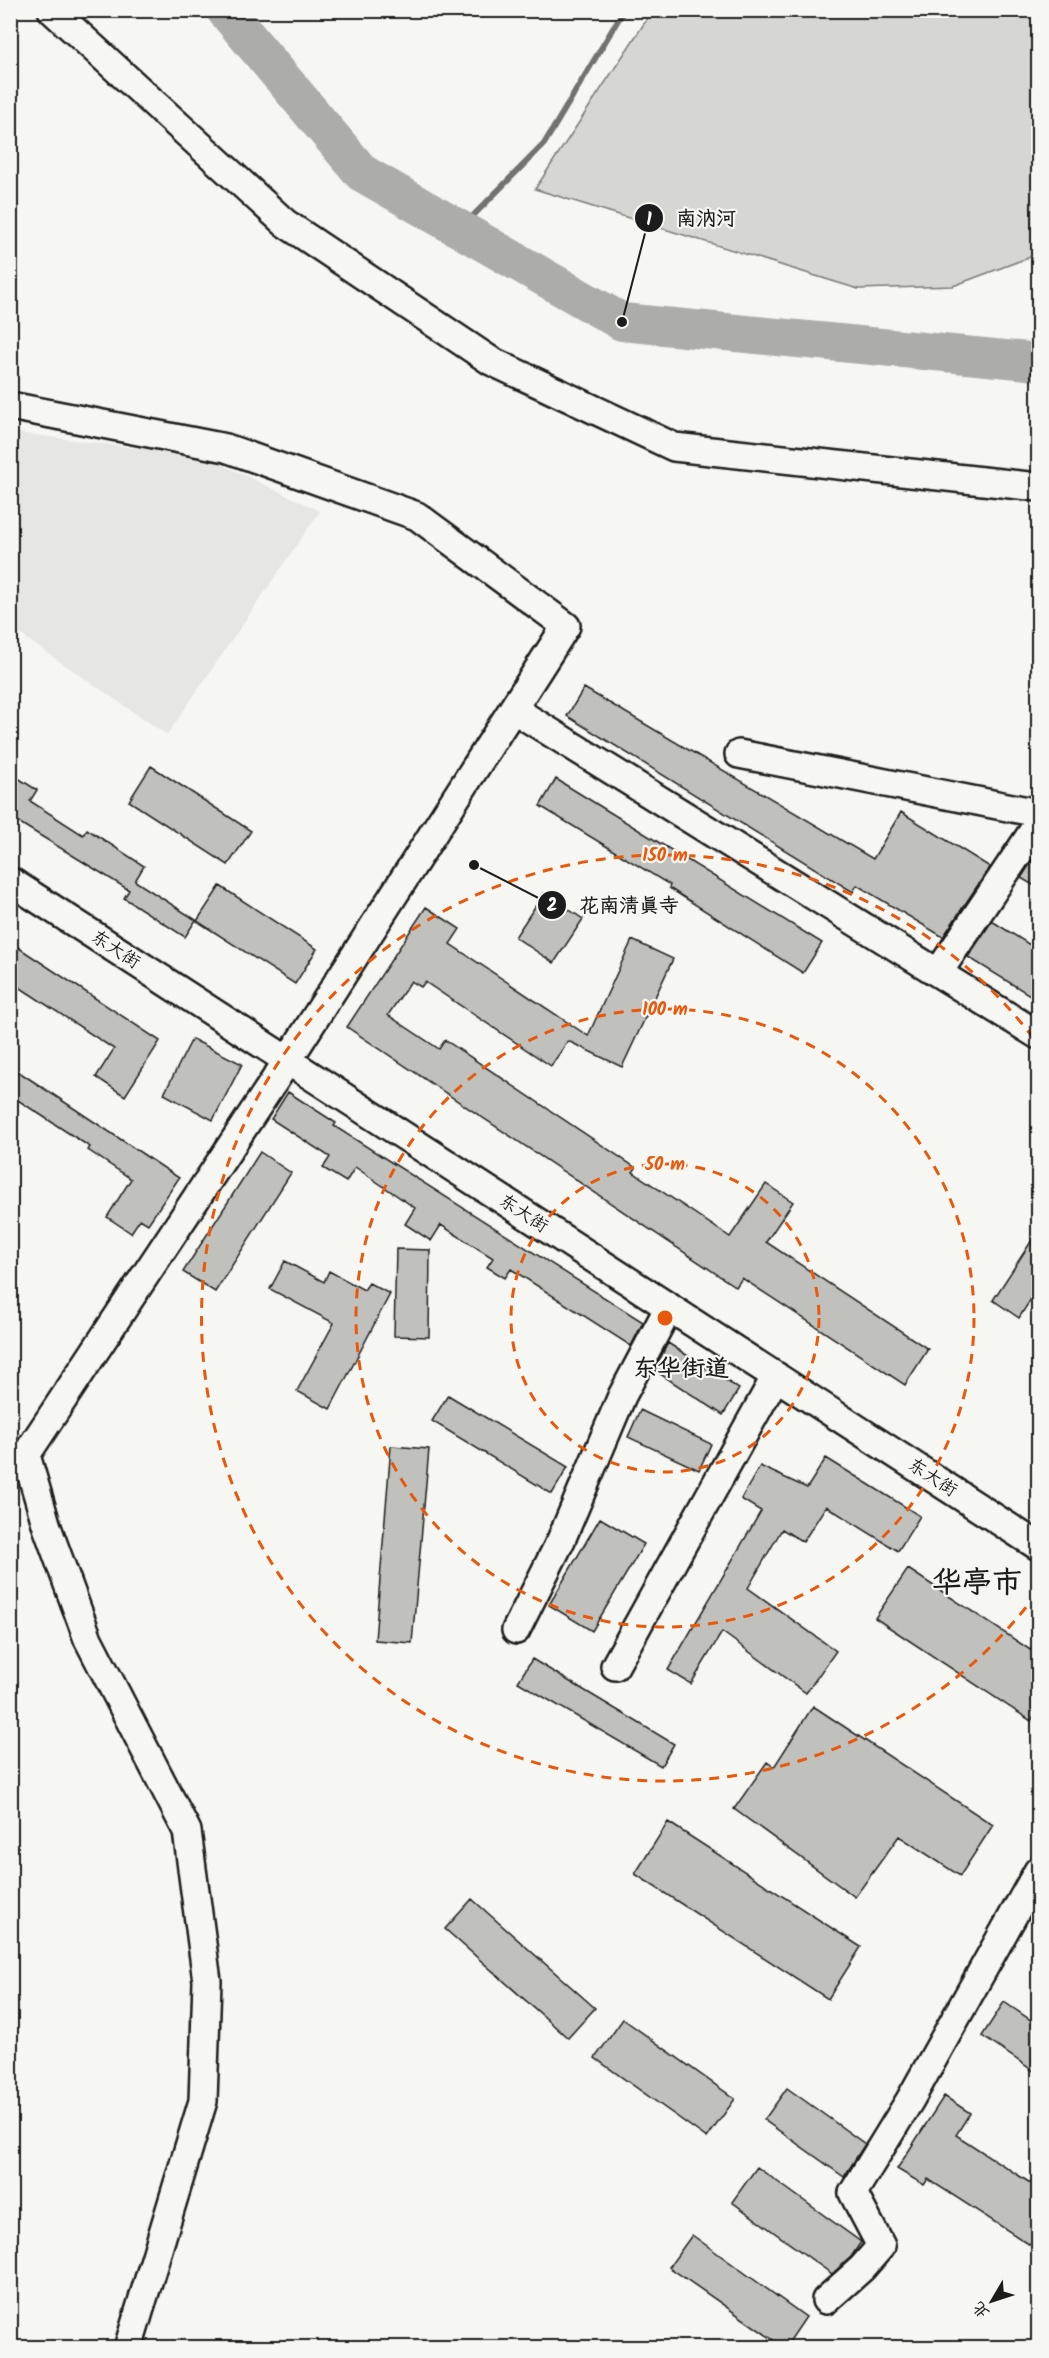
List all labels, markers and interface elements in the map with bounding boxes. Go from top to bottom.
callout: 南汭河 [634,199,748,237]
text: 南汭河 [676,204,736,236]
text: 1 [646,206,652,235]
text: 150 m [642,842,688,871]
callout: 花南清真寺 [537,886,691,924]
text: 花南清真寺 [579,891,679,923]
text: 2 [547,892,557,921]
street label: 东大街 [85,923,146,977]
text: 100 m [642,996,688,1025]
text: 50 m [644,1151,685,1180]
street label: 东大街 [493,1187,554,1241]
centre of rings [655,1308,675,1328]
district label: 东华街道 [633,1350,729,1389]
street label: 东大街 [902,1451,963,1505]
district label: 华亭市 [932,1560,1022,1608]
north arrow [962,2271,1022,2331]
text: 北 [967,2295,996,2324]

